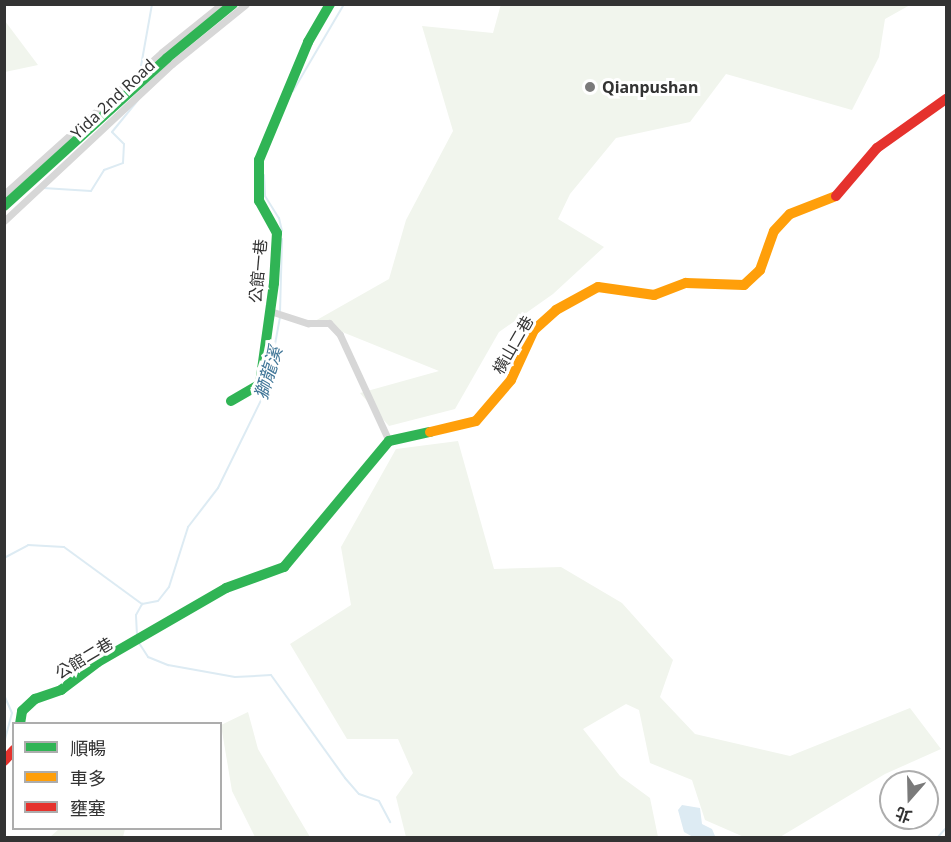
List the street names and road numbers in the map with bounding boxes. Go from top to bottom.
street label: Yida 2nd Road [67,55,159,143]
street label: 公館一巷 [246,238,270,304]
street label: 橫山二巷 [489,312,537,378]
street label: 公館二巷 [52,633,116,683]

